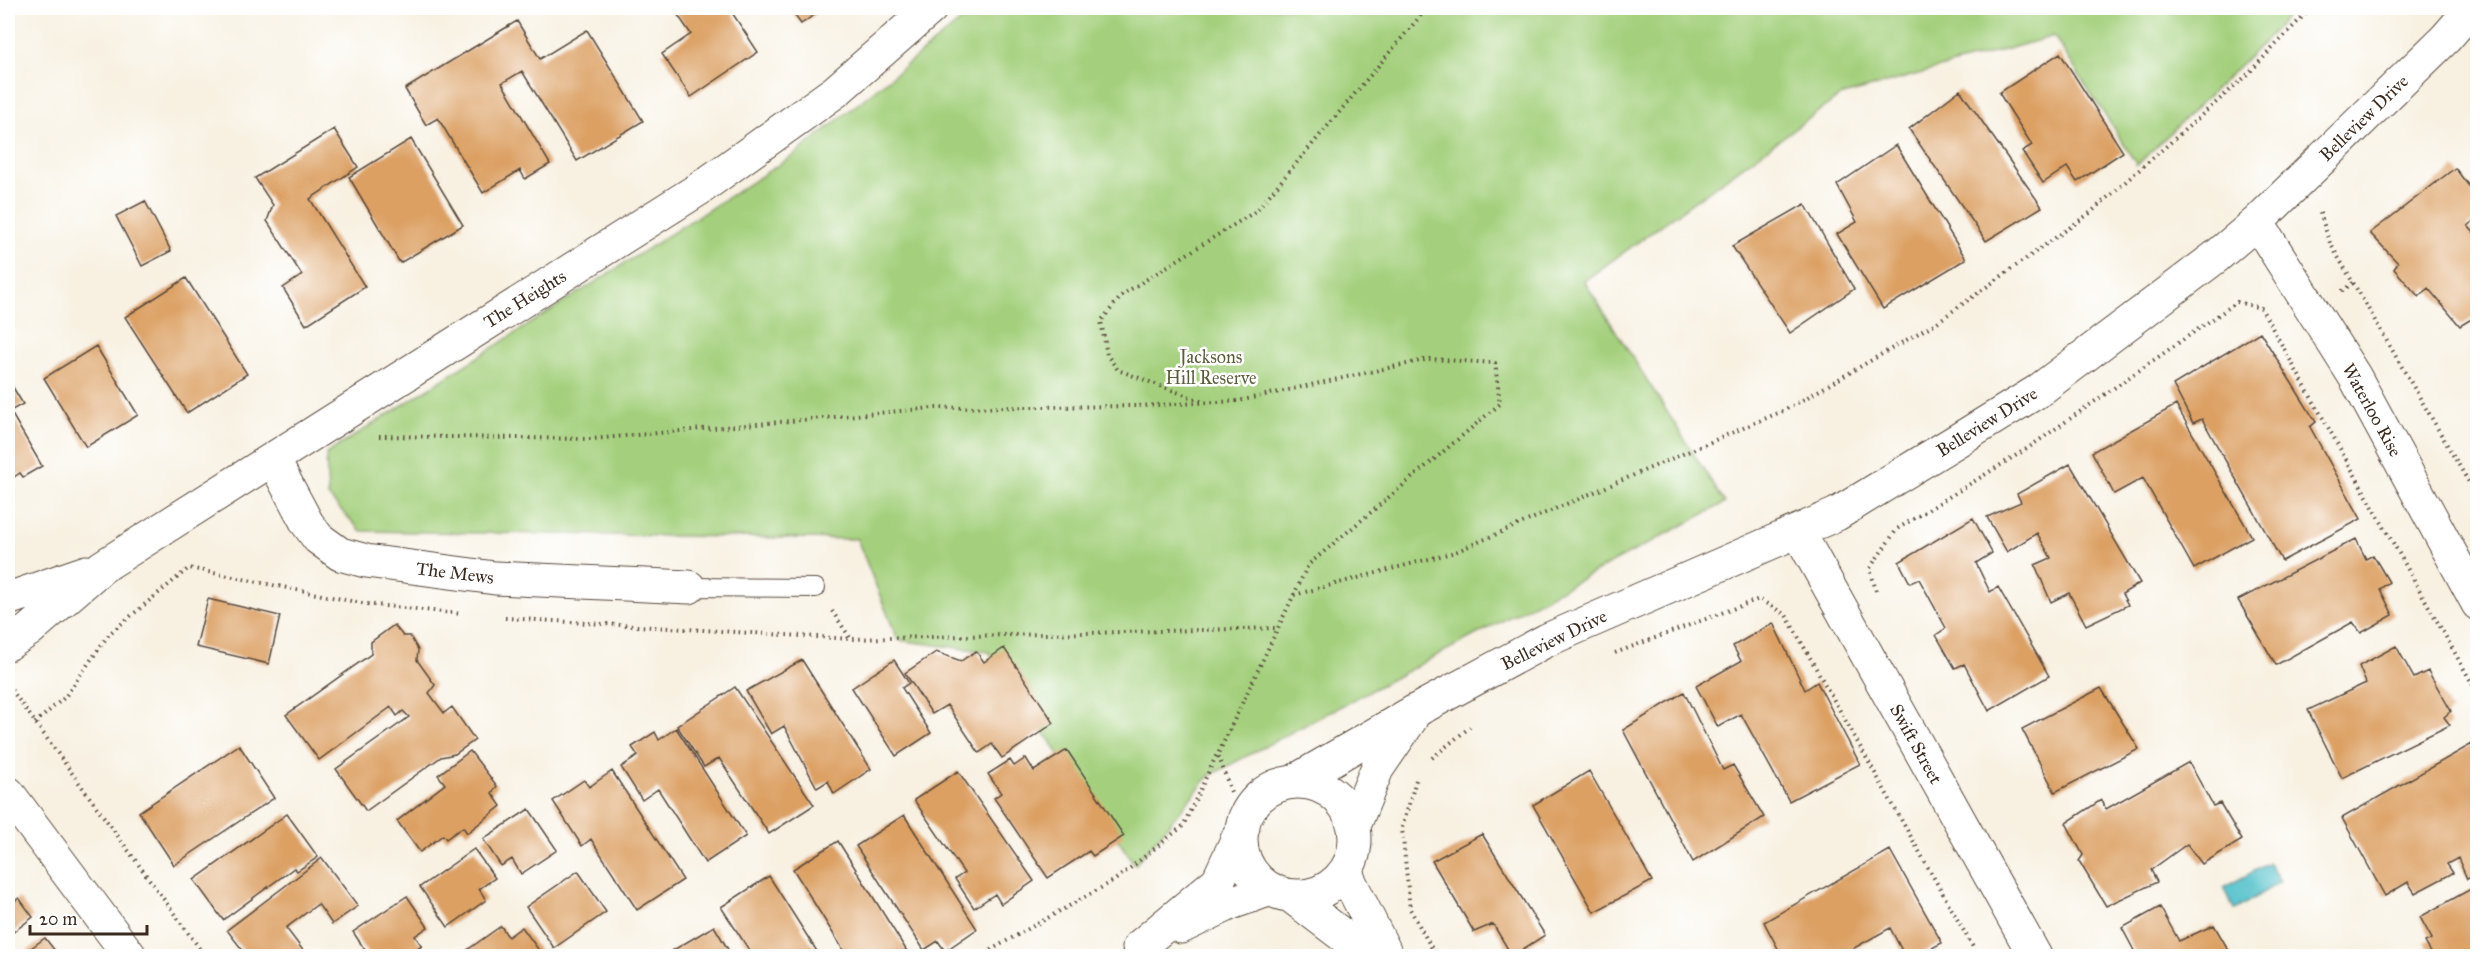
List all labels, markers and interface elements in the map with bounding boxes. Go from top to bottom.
street label: Belleview Drive [2315,70,2413,166]
street label: The Heights [480,265,571,334]
park label: Jacksons Hill Reserve [1165,346,1257,389]
street label: Waterloo Rise [2337,360,2407,460]
street label: Belleview Drive [1932,382,2042,462]
street label: The Mews [415,557,495,589]
street label: Belleview Drive [1498,605,1610,675]
street label: Swift Street [1885,700,1947,788]
scale bar [30,898,147,936]
text: 20 m [39,908,77,930]

